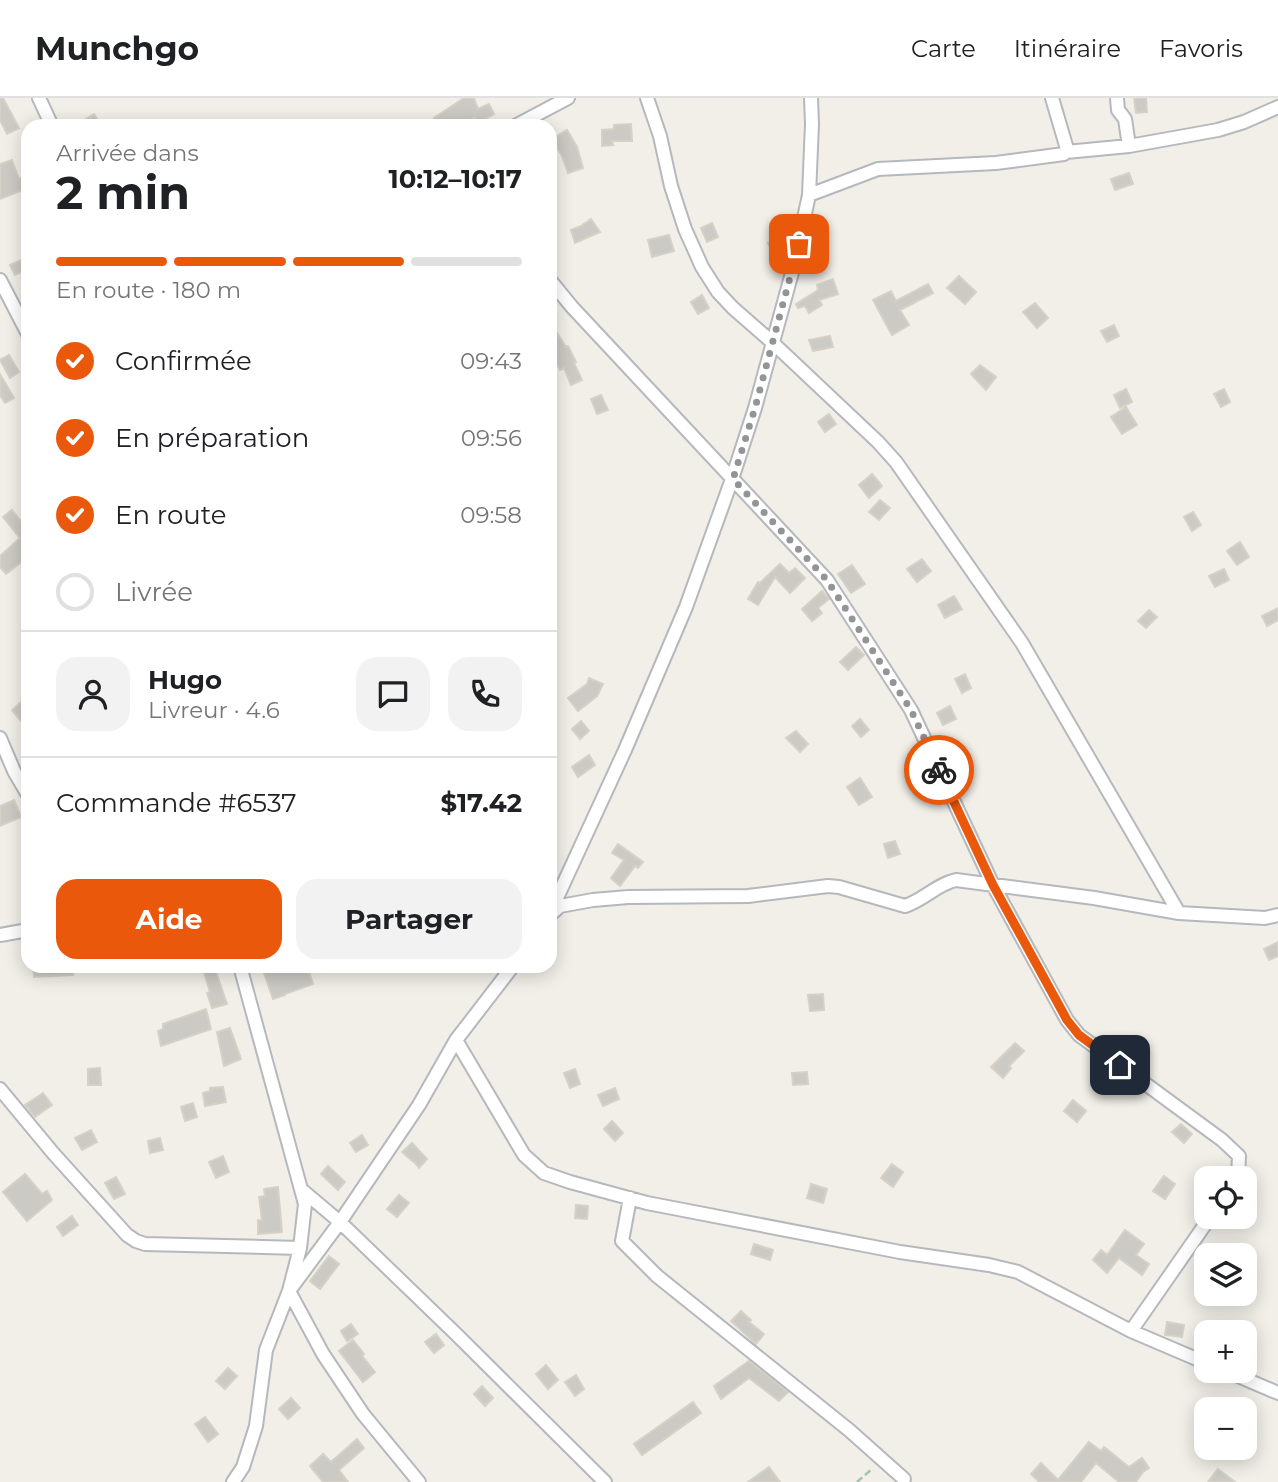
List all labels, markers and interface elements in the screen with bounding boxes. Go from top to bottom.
text: Munchgo [35,28,199,68]
text: Carte [911,34,976,63]
text: Itinéraire [1014,34,1121,63]
text: Favoris [1159,34,1243,63]
text: Arrivée dans [56,139,199,167]
text: 10:12–10:17 [388,163,522,195]
text: 2 min [56,164,190,221]
pin [769,214,829,274]
icon: bag [780,225,818,263]
text: En route · 180 m [56,276,241,304]
icon: check [56,342,94,380]
text: Confirmée [115,345,252,377]
text: 09:43 [460,347,522,375]
icon: check [56,419,94,457]
text: En préparation [115,422,309,454]
text: 09:56 [461,424,522,452]
icon: check [56,496,94,534]
text: En route [115,499,226,531]
text: 09:58 [460,501,522,529]
text: Livrée [115,576,193,608]
button: person [56,657,130,731]
button: chat [356,657,430,731]
button: phone [448,657,522,731]
text: Hugo [148,664,222,696]
text: Livreur · 4.6 [148,696,280,724]
courier [904,735,974,805]
icon: bike [920,751,958,789]
text: Commande #6537 [56,787,297,819]
text: $17.42 [441,787,522,819]
button: Aide [56,879,282,959]
button: Partager [296,879,522,959]
pin [1090,1035,1150,1095]
icon: home [1101,1046,1139,1084]
map controls [1194,1166,1257,1460]
button: locate [1194,1166,1257,1229]
button: layers [1194,1243,1257,1306]
button: + [1194,1320,1257,1383]
button: − [1194,1397,1257,1460]

